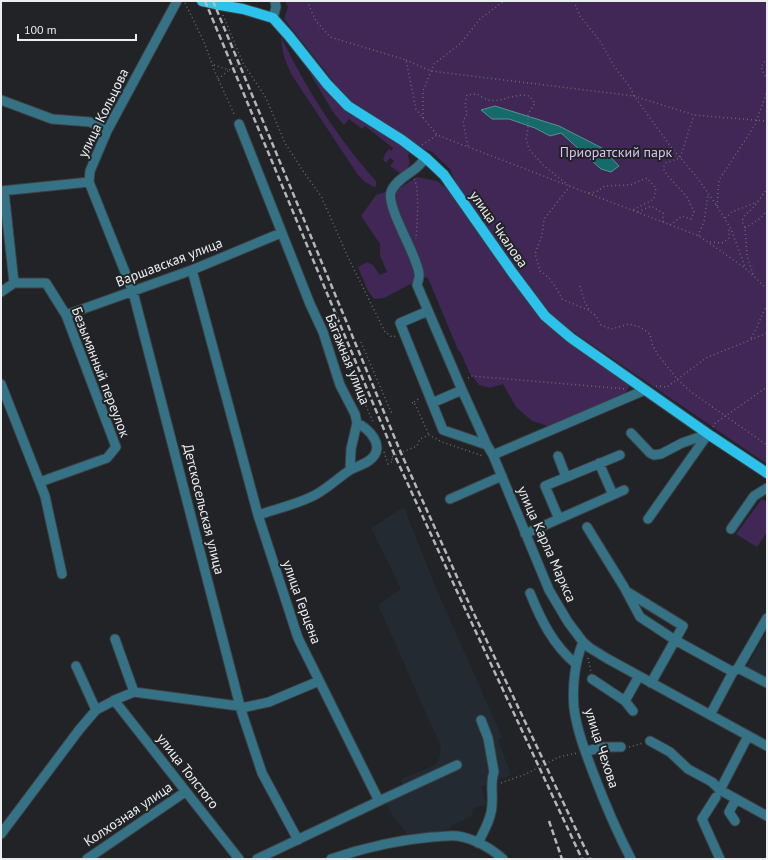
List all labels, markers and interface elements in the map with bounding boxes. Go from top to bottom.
scale bar [18,16,136,42]
text: 100 m [24,22,57,37]
street label: улица Кольцова [74,65,132,161]
park label: Приоратский парк [560,143,673,161]
street label: улица Чкалова [466,187,532,271]
street label: Варшавская улица [113,233,225,291]
street label: Безымянный переулок [68,304,134,440]
street label: Багажная улица [322,311,374,407]
street label: Детскосельская улица [179,442,229,576]
street label: улица Карла Маркса [513,483,581,605]
street label: улица Герцена [278,558,326,646]
street label: улица Чехова [581,706,623,790]
street label: улица Толстого [153,730,223,812]
street label: Колхозная улица [80,778,176,850]

